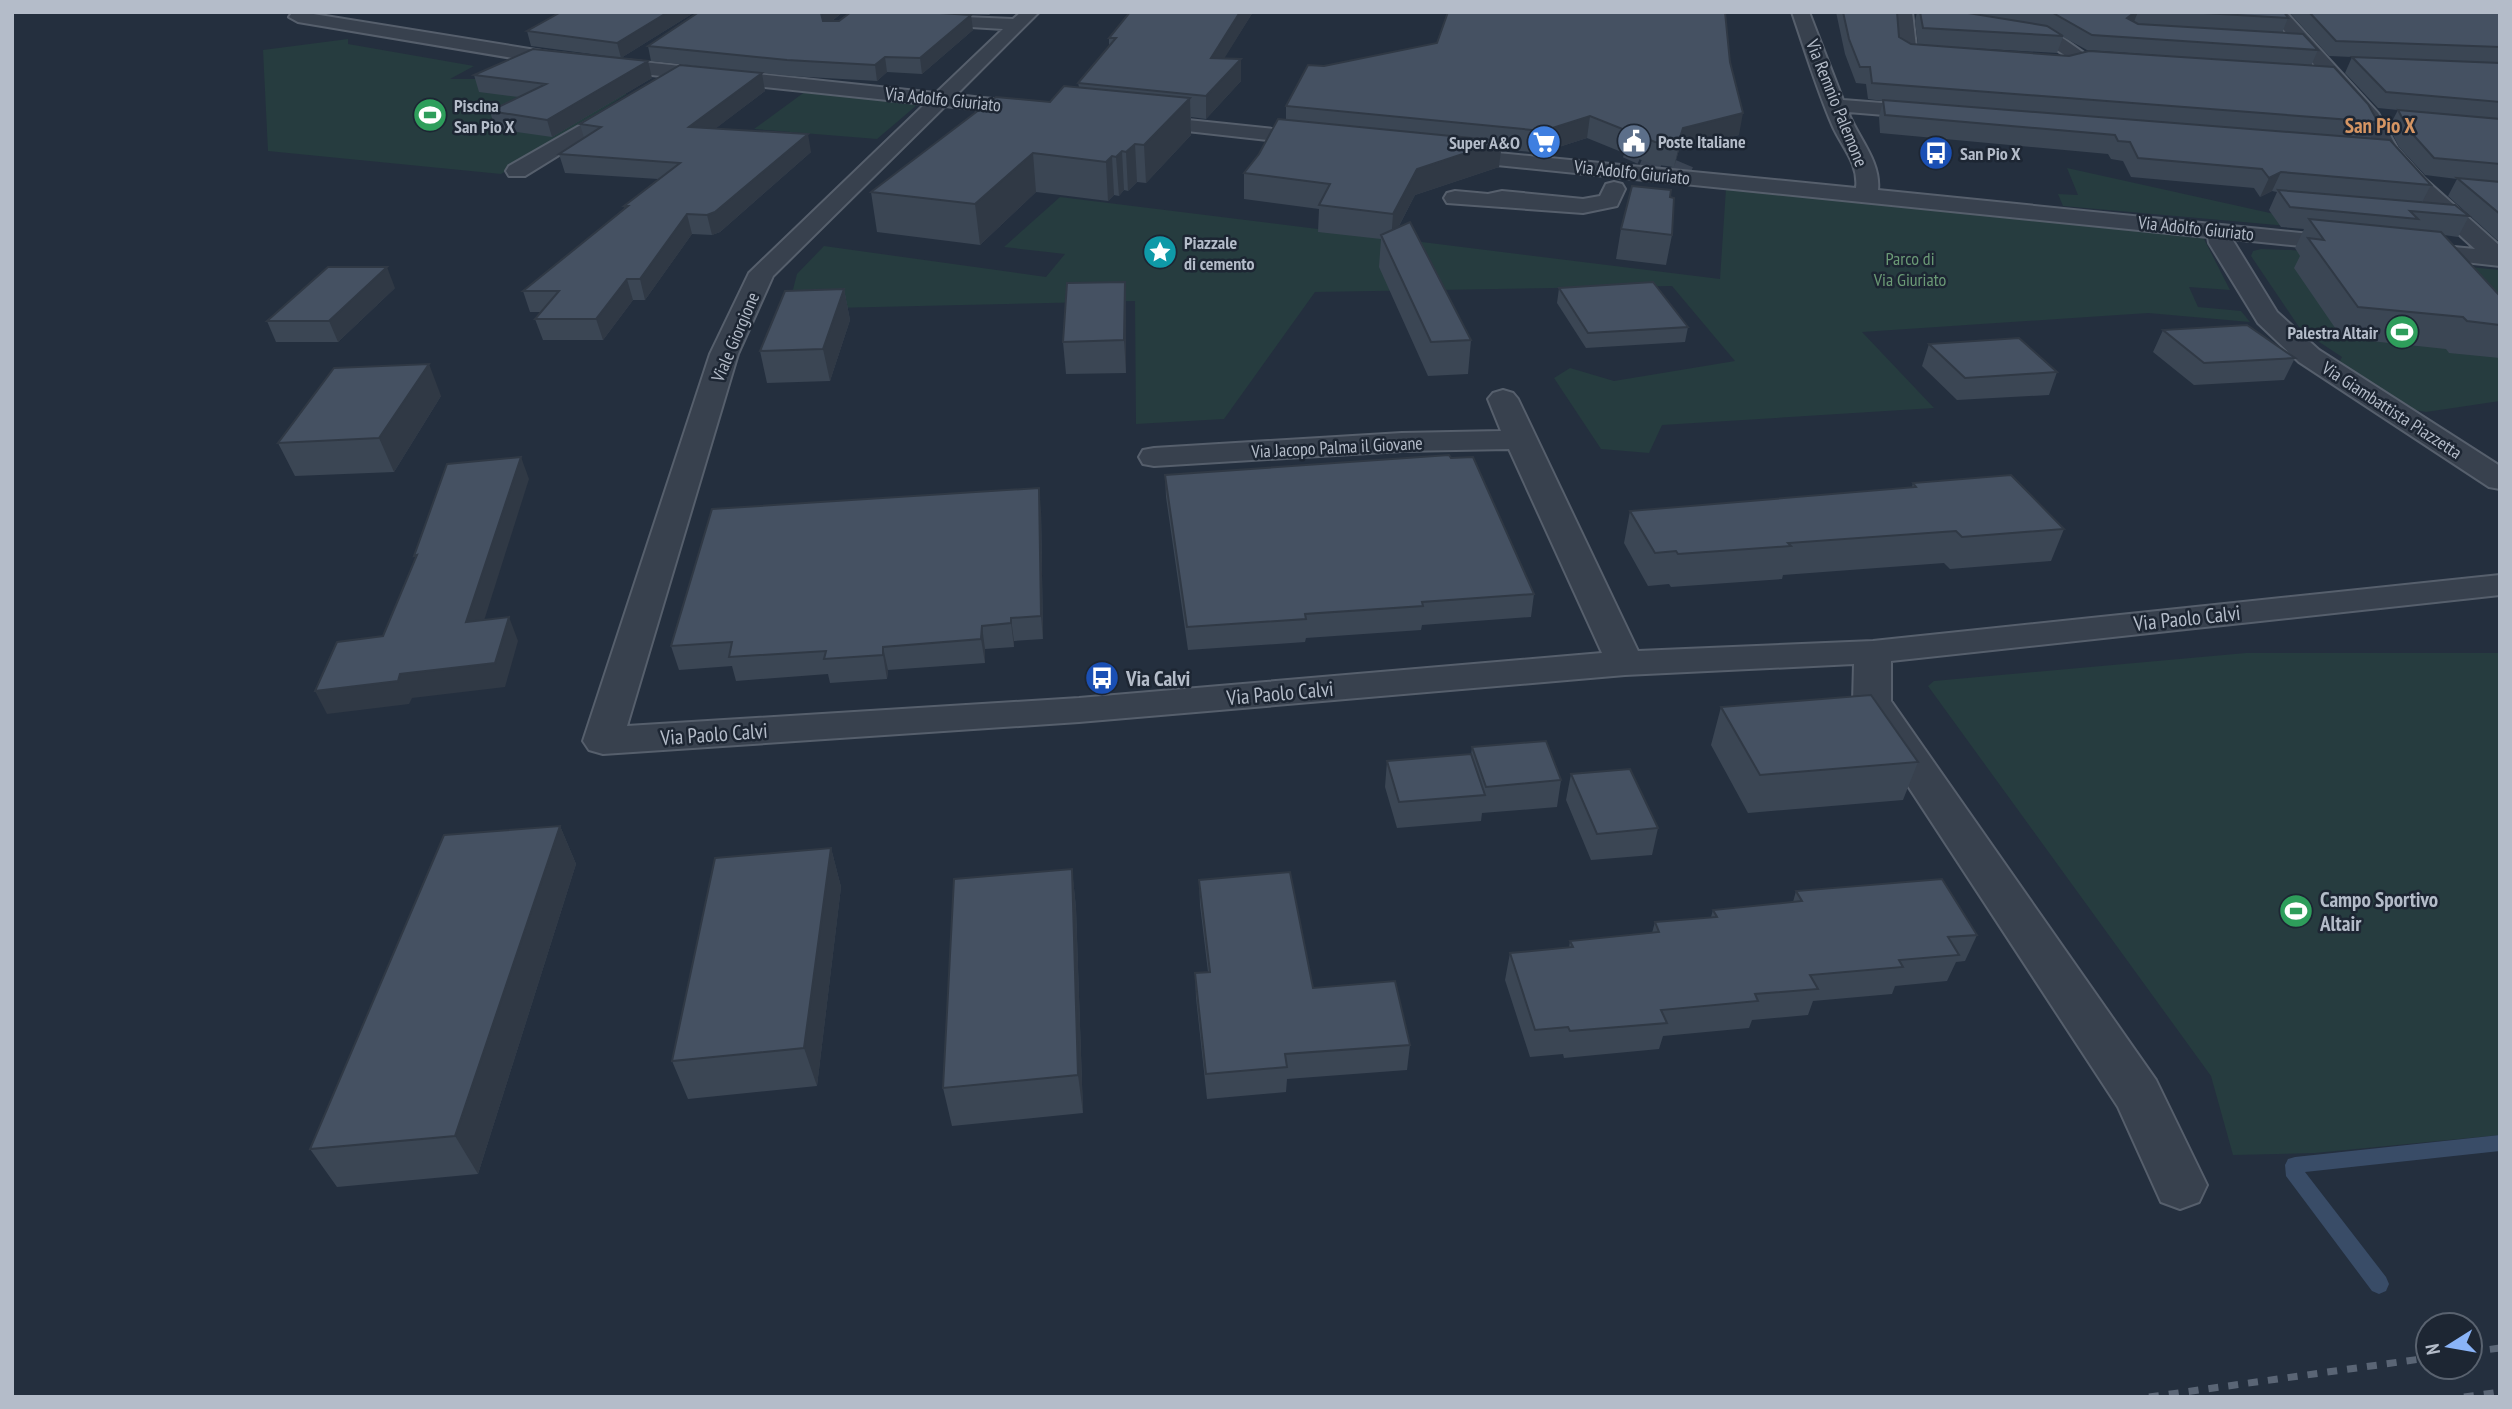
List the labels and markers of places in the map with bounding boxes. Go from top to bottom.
place label: Piscina San Pio X [454,94,515,138]
sports icon: Piscina San Pio X [411,96,449,134]
public building icon: Poste Italiane [1615,122,1653,160]
supermarket icon: Super A&O [1525,123,1563,161]
place label: Poste Italiane [1658,130,1746,153]
place label: Super A&O [1449,131,1520,154]
bus stop icon: San Pio X [1917,134,1955,172]
place label: San Pio X [1960,142,2021,165]
place label: Piazzale di cemento [1184,231,1255,275]
place icon: Piazzale di cemento [1141,233,1179,271]
sports icon: Palestra Altair [2383,313,2421,351]
place label: Palestra Altair [2288,321,2379,344]
bus stop icon: Via Calvi [1083,659,1121,697]
place label: Via Calvi [1125,665,1190,692]
place label: Campo Sportivo Altair [2319,886,2438,937]
sports icon: Campo Sportivo Altair [2277,892,2315,930]

